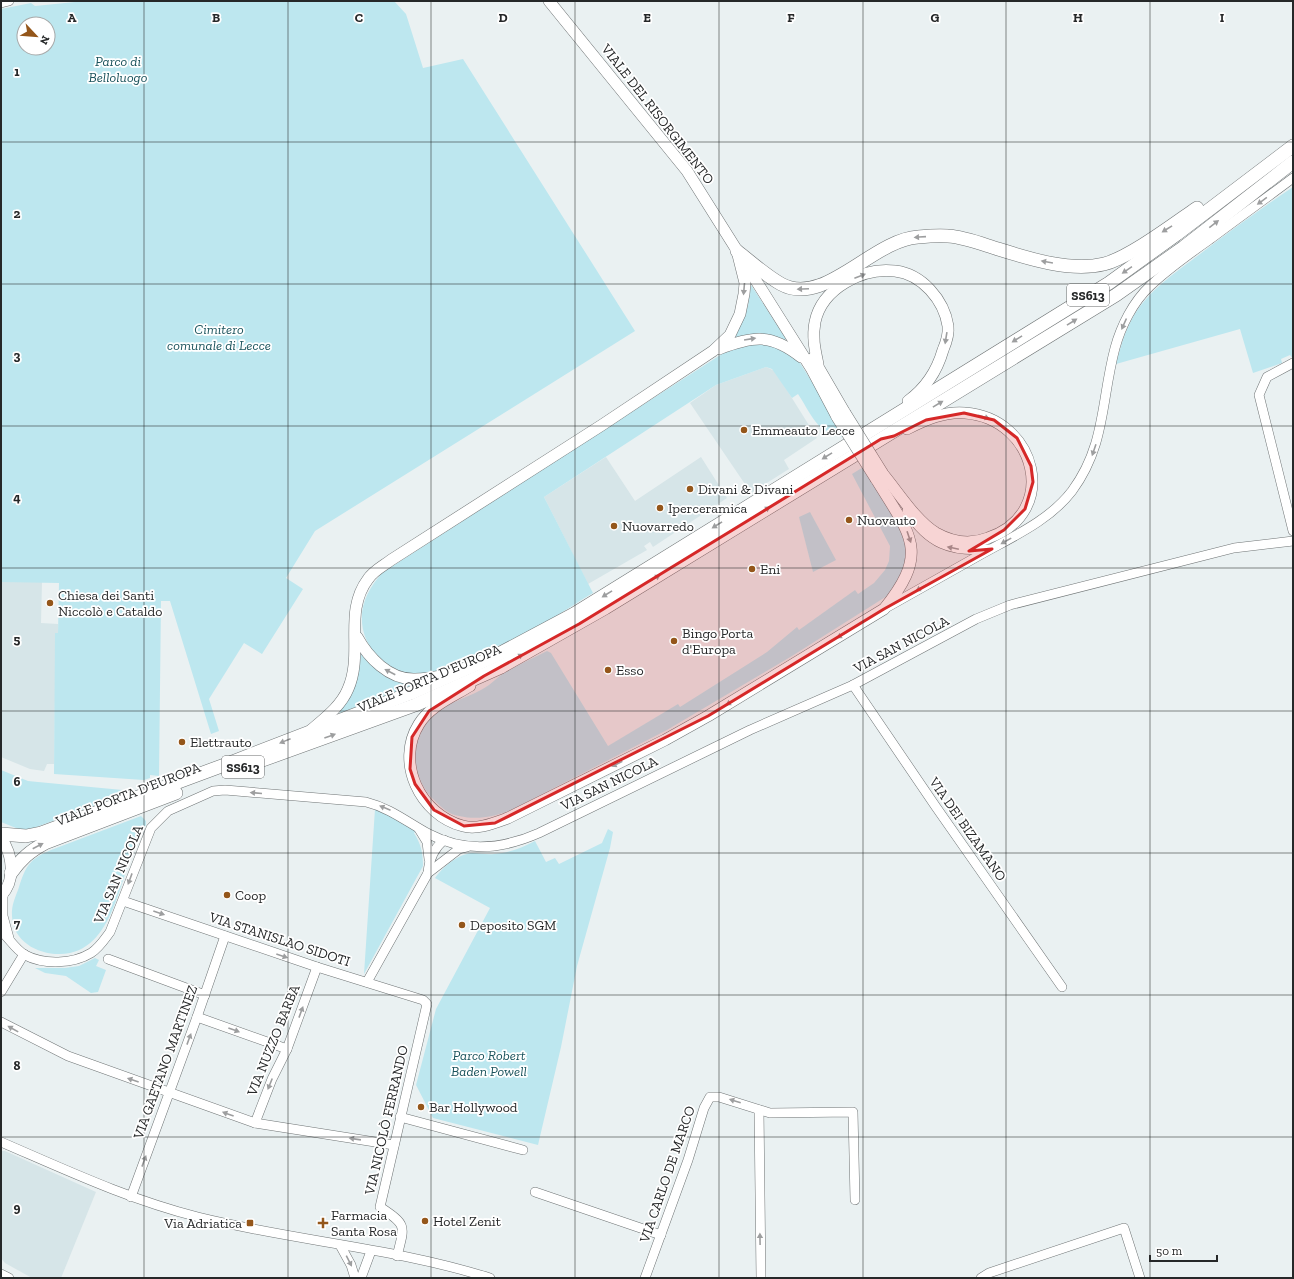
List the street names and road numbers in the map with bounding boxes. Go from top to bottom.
street label: VIALE DEL RISORGIMENTO [597,40,718,188]
road number: SS613 [1067,284,1109,306]
street label: VIA SAN NICOLA [850,612,953,677]
street label: VIALE PORTA D'EUROPA [354,640,504,717]
street label: VIA SAN NICOLA [557,752,661,815]
road number: SS613 [222,756,264,778]
street label: VIALE PORTA D'EUROPA [52,759,204,830]
street label: VIA DEI BIZAMANO [925,773,1010,885]
street label: VIA SAN NICOLA [90,821,147,927]
street label: VIA STANISLAO SIDOTI [206,908,352,970]
street label: VIA NUZZO BARBA [243,981,304,1099]
street label: VIA GAETANO MARTINEZ [129,983,201,1142]
street label: VIA NICOLÒ FERRANDO [361,1044,412,1198]
street label: VIA CARLO DE MARCO [636,1104,699,1246]

